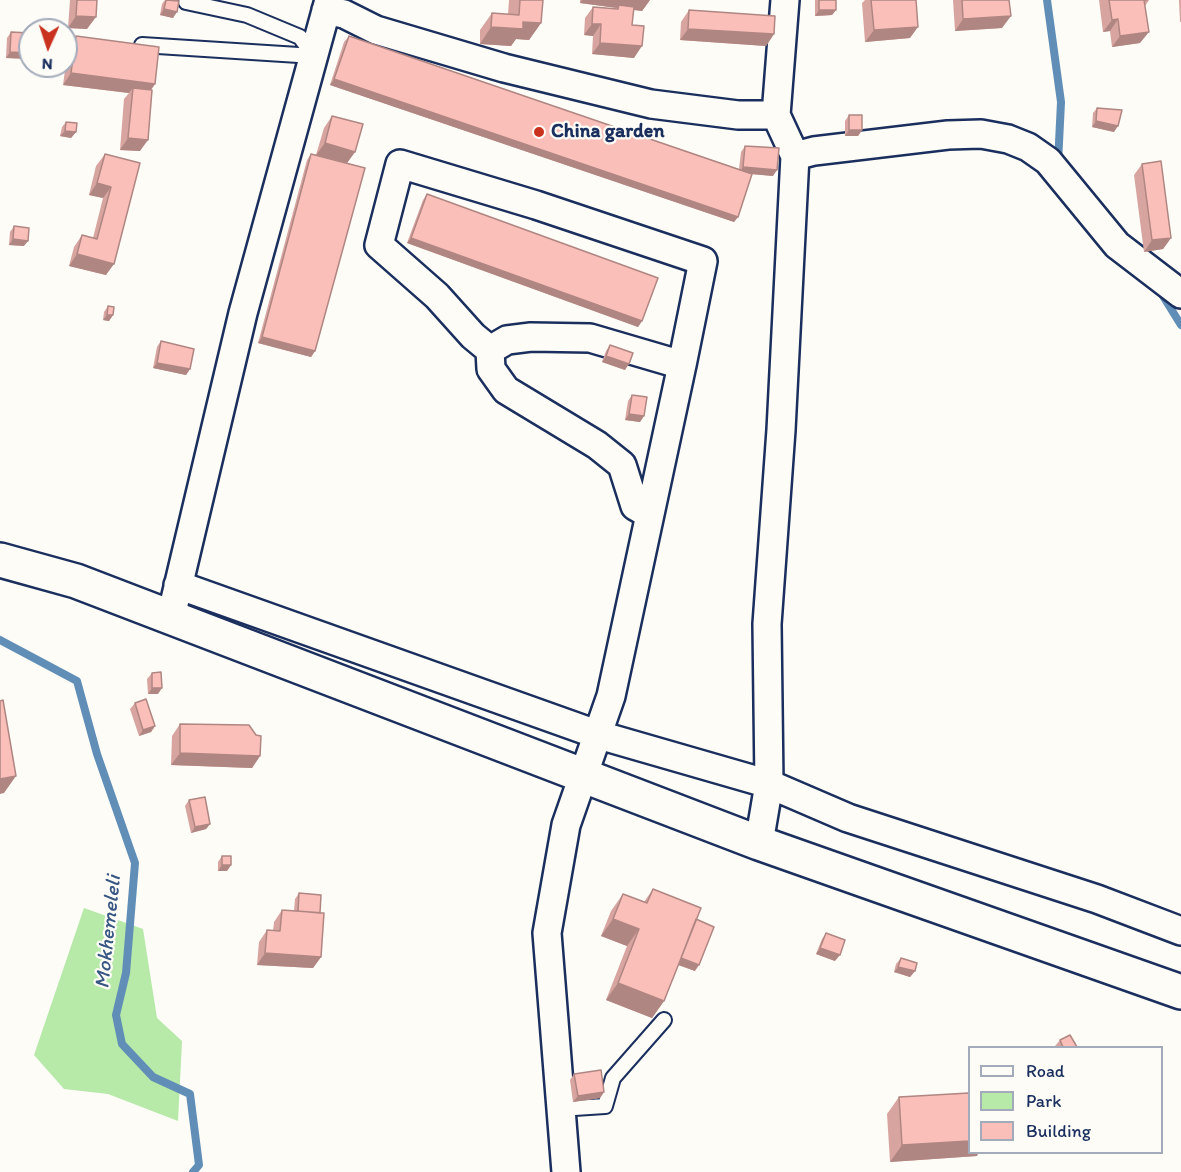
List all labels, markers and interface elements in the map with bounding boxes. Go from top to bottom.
north arrow [18,18,78,78]
text: N [41,55,53,74]
place label: China garden [551,120,665,144]
marker: China garden [532,125,546,139]
water label: Mokhemeleli [91,874,127,990]
legend [968,1046,1163,1154]
text: Road [1026,1060,1065,1082]
text: Park [1026,1090,1061,1112]
text: Building [1026,1120,1091,1142]

